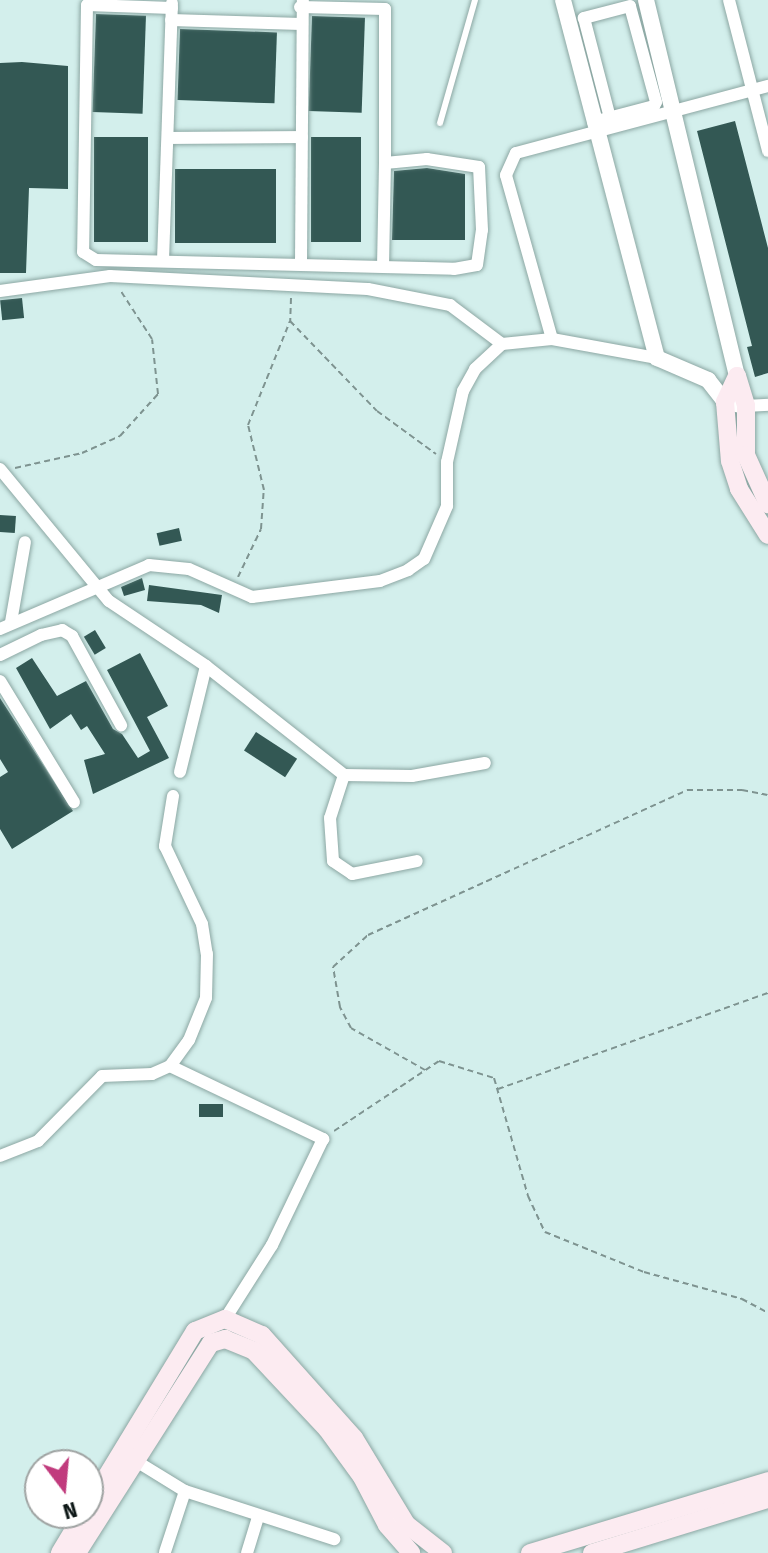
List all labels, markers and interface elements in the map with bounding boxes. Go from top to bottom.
north arrow [24,1449,104,1529]
text: N [60,1496,80,1525]

